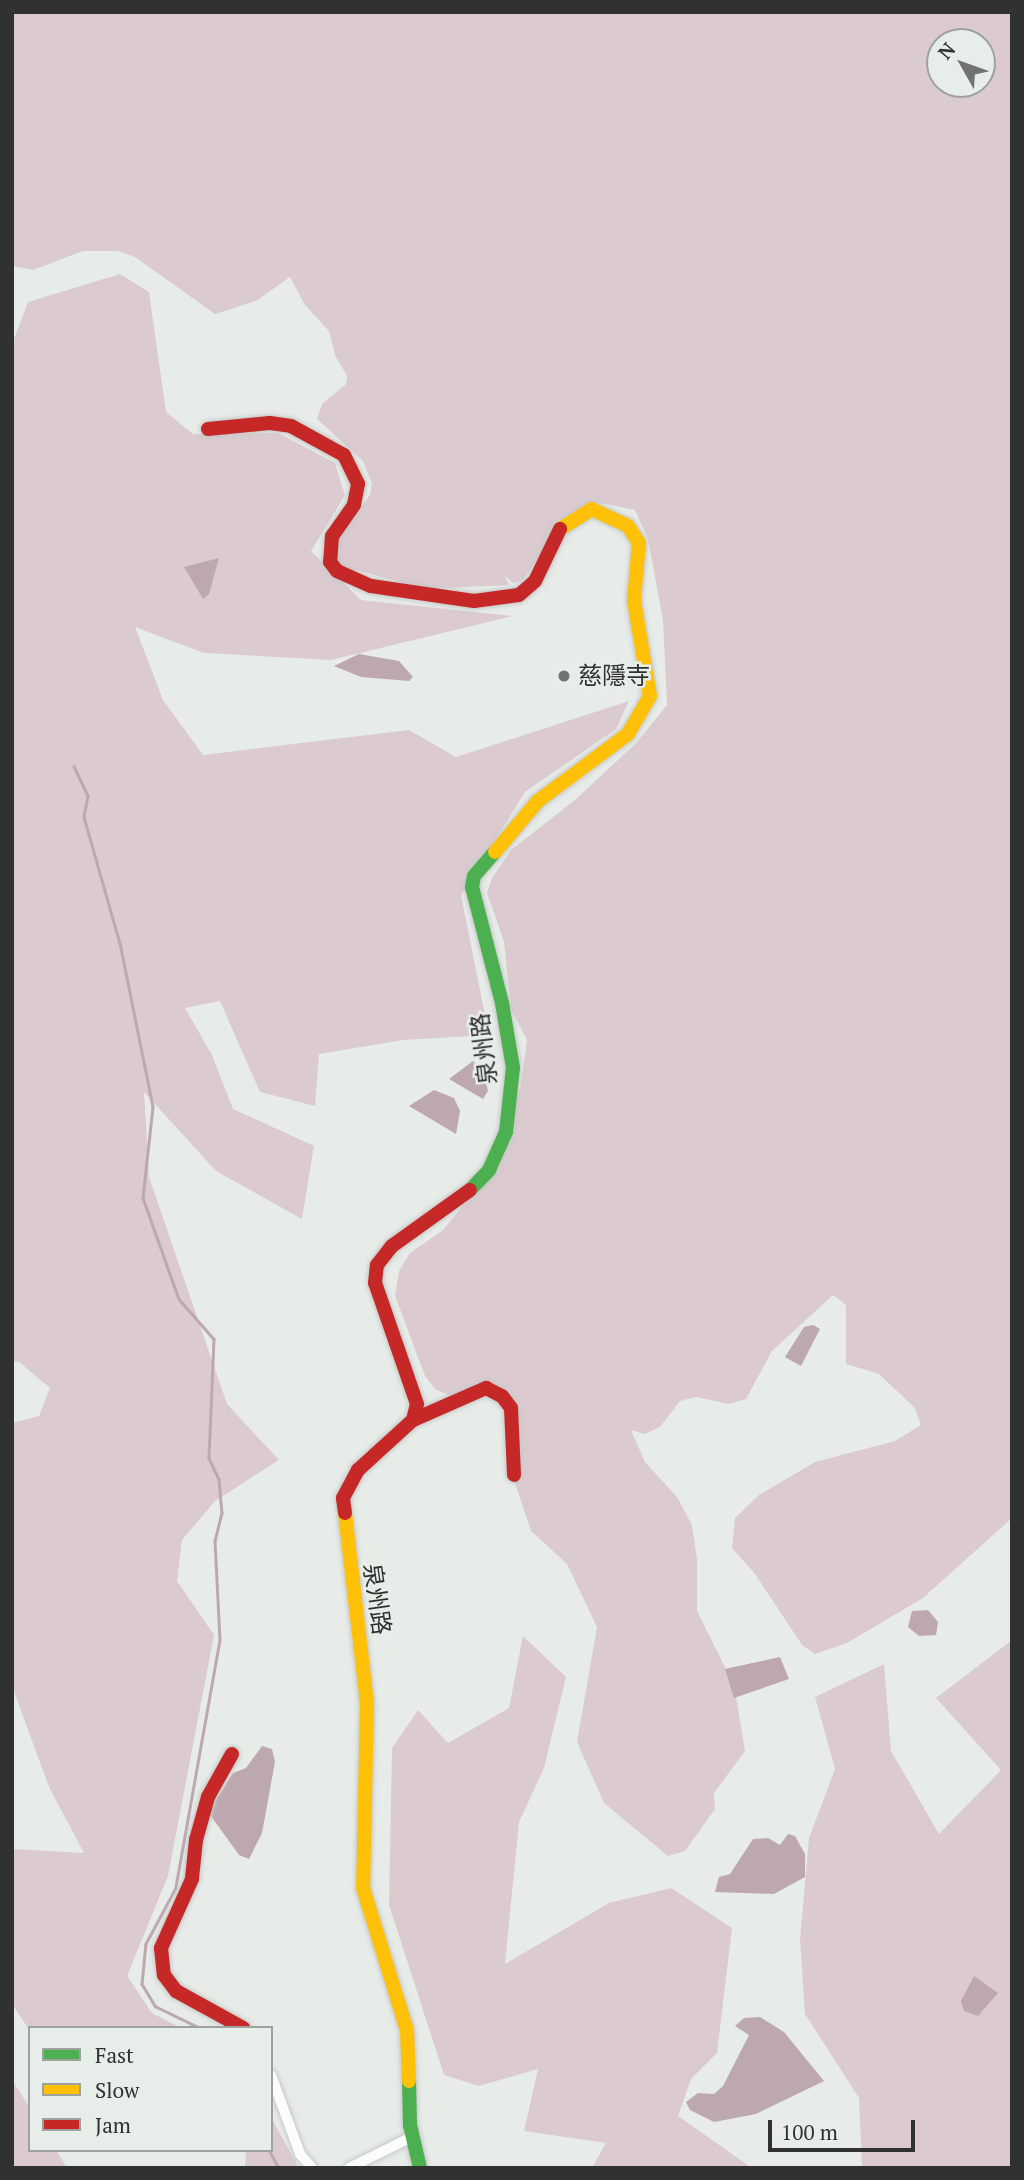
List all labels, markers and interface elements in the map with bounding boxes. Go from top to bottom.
north arrow [926,28,996,98]
text: N [932,37,960,64]
place label: 慈隱寺 [578,662,650,690]
marker: 慈隱寺 [556,668,572,684]
street label: 泉州路 [465,1012,503,1086]
street label: 泉州路 [358,1561,396,1637]
legend [28,2026,273,2152]
text: Fast [95,2041,134,2069]
text: Slow [95,2076,139,2104]
scale bar [772,2106,919,2150]
text: Jam [95,2111,131,2139]
text: 100 m [781,2118,838,2146]

